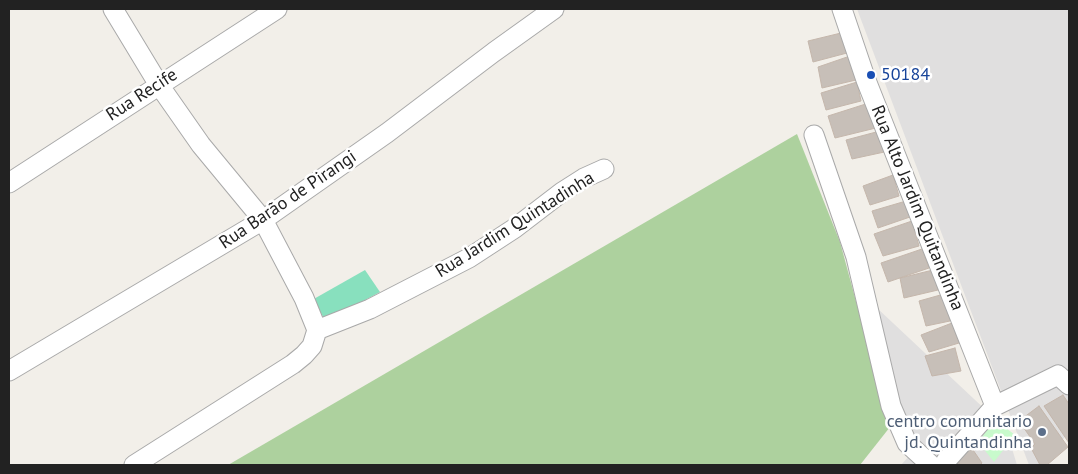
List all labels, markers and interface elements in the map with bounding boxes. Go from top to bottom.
street label: Rua Recife [102,64,182,126]
place label: 50184 [881,64,930,86]
marker: 50184 [865,69,877,81]
street label: Rua Alto Jardim Quitandinha [866,102,968,314]
street label: Rua Barão de Pirangi [215,146,361,254]
street label: Rua Jardim Quintadinha [432,167,598,283]
place label: centro comunitario jd. Quintandinha [887,411,1032,454]
marker: centro comunitario jd. Quintandinha [1036,426,1048,438]

